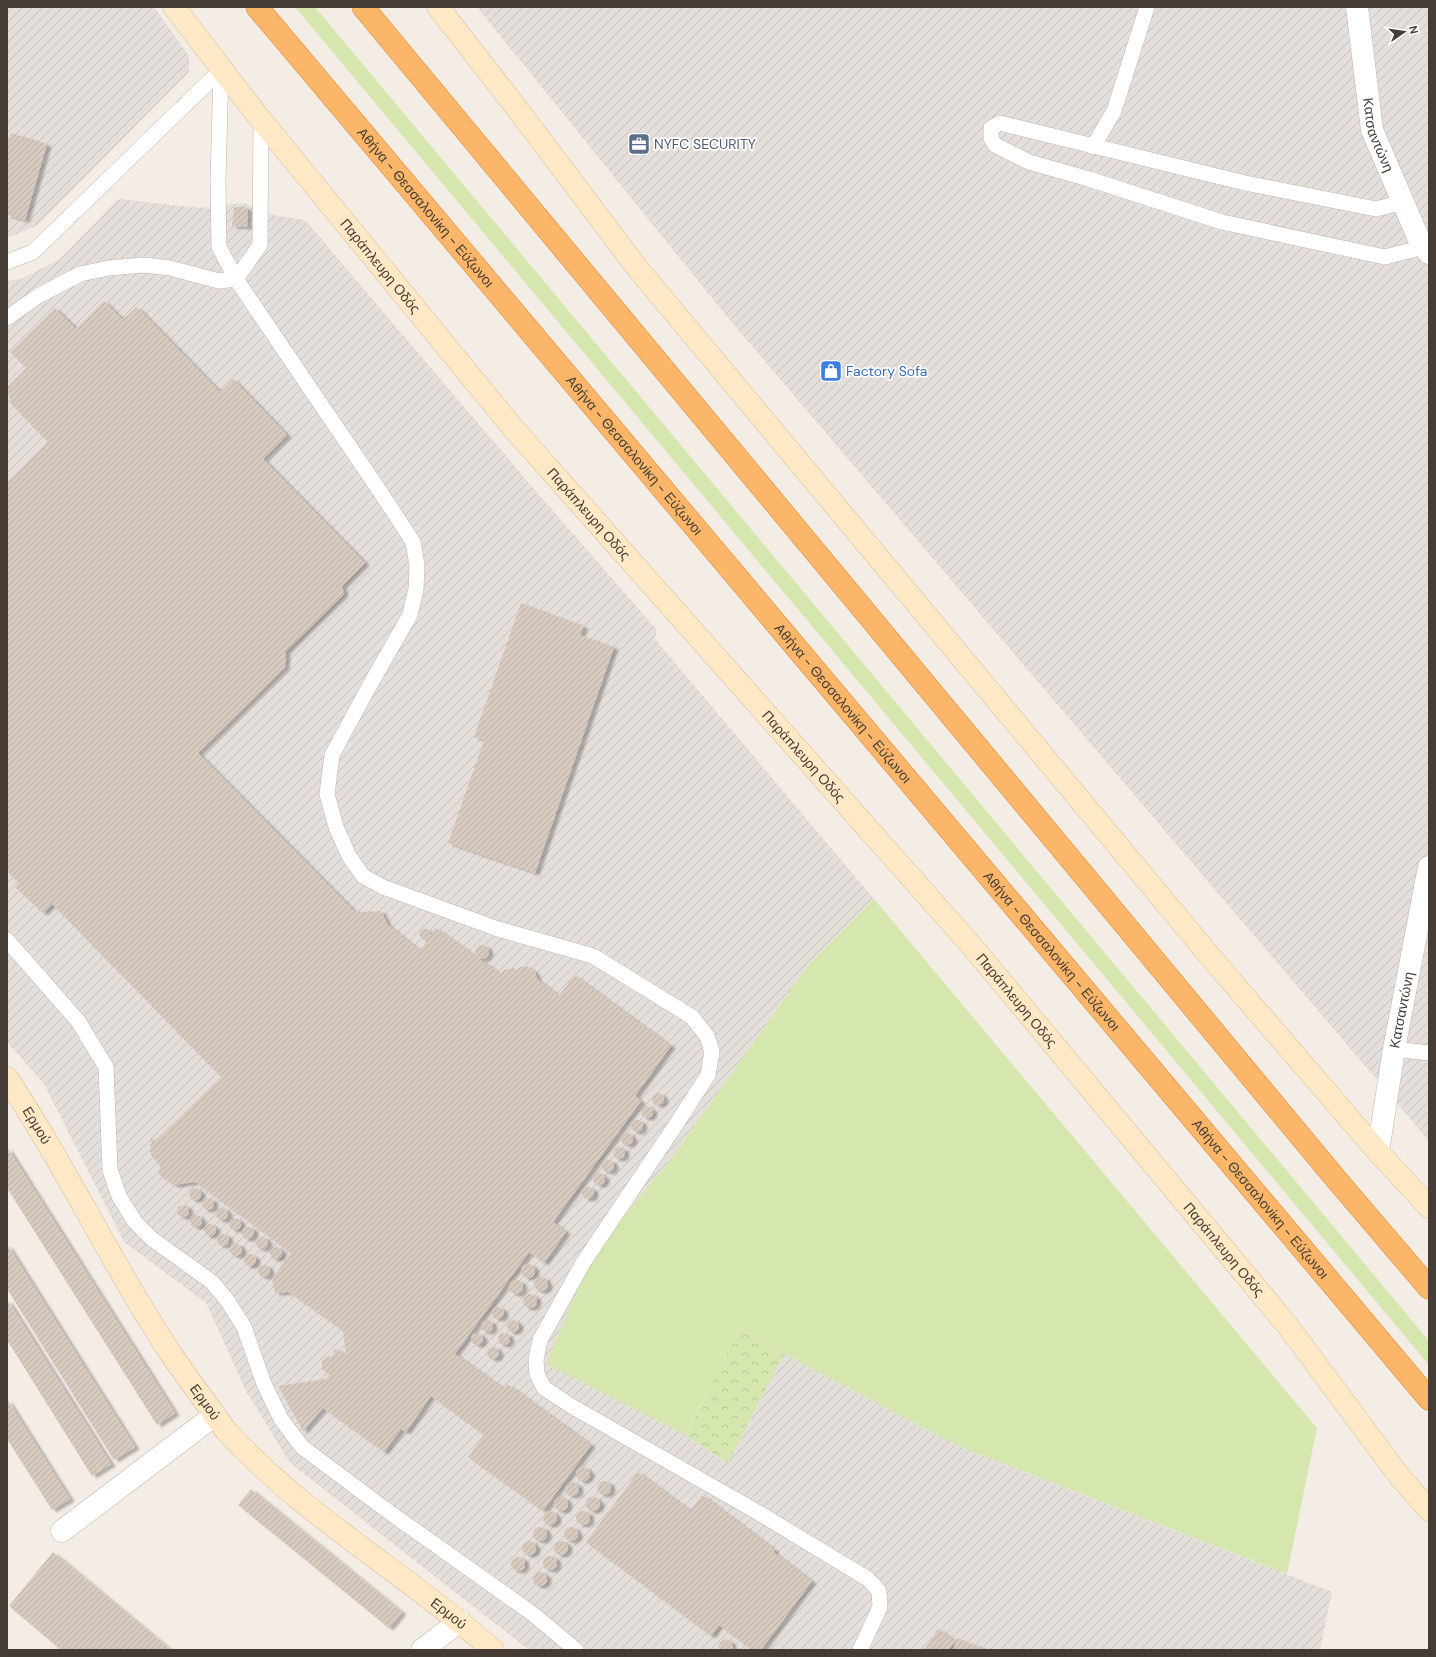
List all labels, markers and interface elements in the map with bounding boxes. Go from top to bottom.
north arrow [1384,12,1424,52]
text: N [1406,24,1421,35]
street label: Κατσαντώνη [1359,97,1398,175]
street label: Αθήνα - Θεσσαλονίκη - Εύζωνοι [353,124,498,291]
office icon: NYFC SECURITY [626,131,652,157]
place label: NYFC SECURITY [654,135,756,153]
street label: Παράπλευρη Οδός [336,215,424,317]
shop icon: Factory Sofa [818,358,844,384]
place label: Factory Sofa [846,362,927,380]
street label: Αθήνα - Θεσσαλονίκη - Εύζωνοι [562,372,707,539]
street label: Παράπλευρη Οδός [543,464,635,564]
street label: Αθήνα - Θεσσαλονίκη - Εύζωνοι [771,620,915,787]
street label: Παράπλευρη Οδός [758,706,849,806]
street label: Αθήνα - Θεσσαλονίκη - Εύζωνοι [979,867,1124,1035]
street label: Παράπλευρη Οδός [972,950,1061,1051]
street label: Κατσαντώνη [1385,970,1418,1050]
street label: Ερμού [19,1103,55,1147]
street label: Αθήνα - Θεσσαλονίκη - Εύζωνοι [1188,1115,1333,1282]
street label: Παράπλευρη Οδός [1180,1199,1269,1300]
street label: Ερμού [186,1380,224,1424]
street label: Ερμού [427,1594,470,1633]

